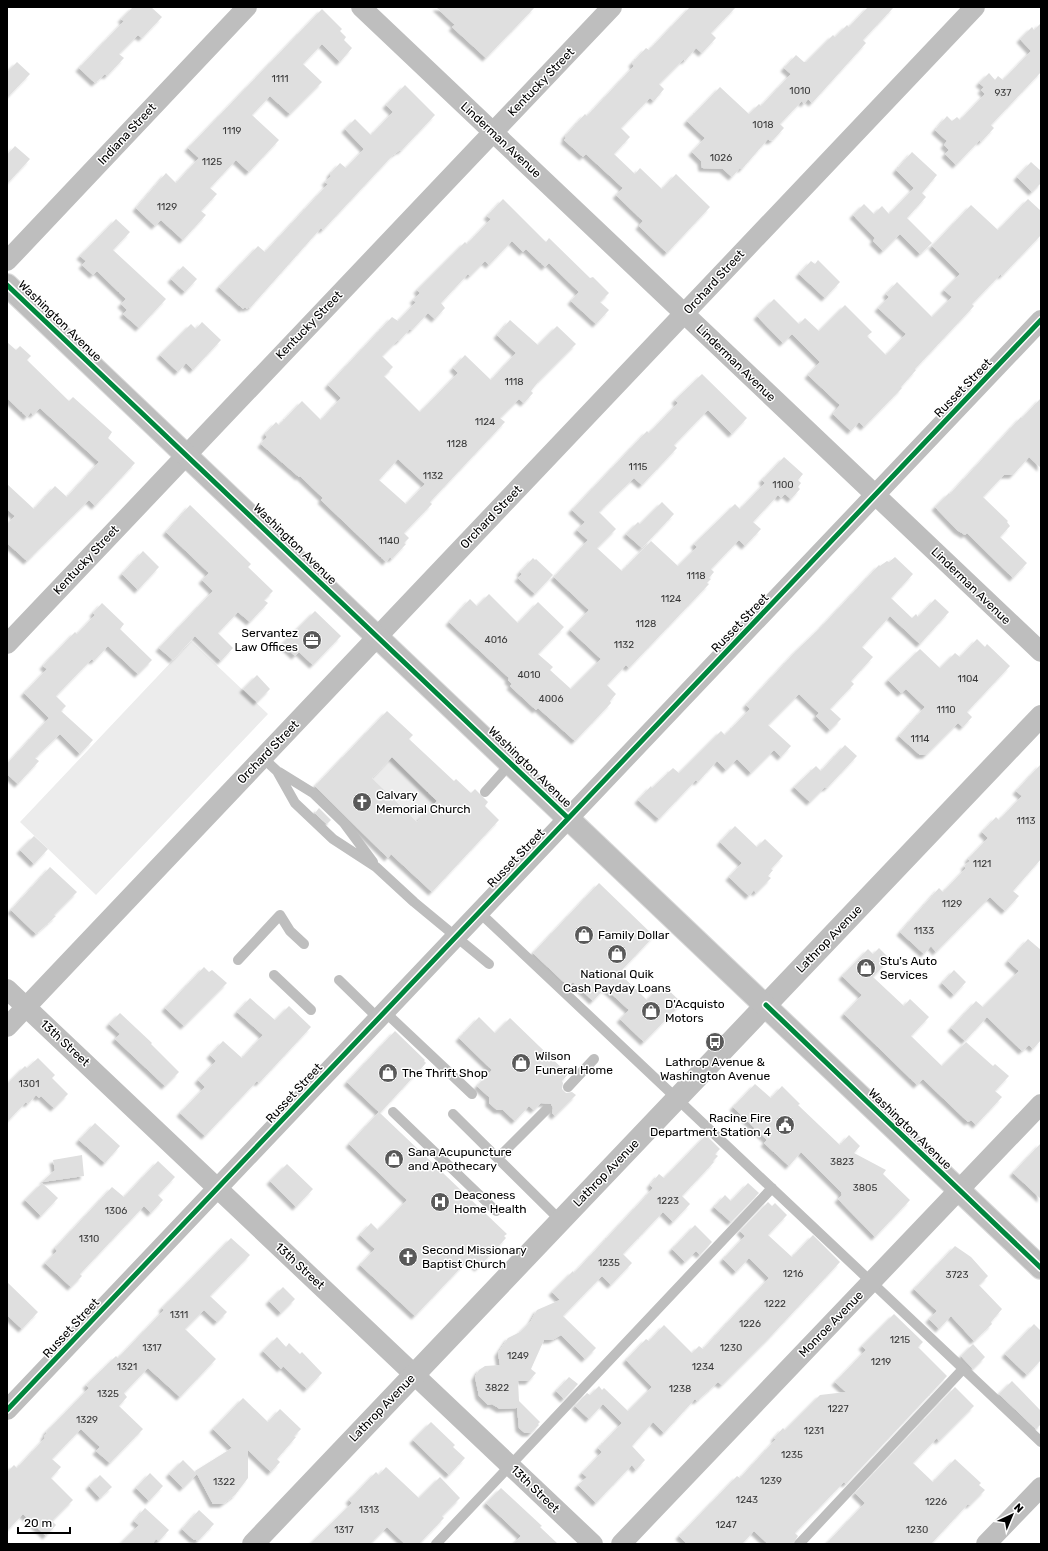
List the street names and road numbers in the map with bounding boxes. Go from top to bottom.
street label: Kentucky Street [505,45,577,119]
street label: Linderman Avenue [458,99,544,181]
street label: Indiana Street [95,100,159,168]
street label: Orchard Street [681,247,747,317]
street label: Washington Avenue [15,278,105,365]
street label: Kentucky Street [273,288,345,362]
street label: Linderman Avenue [694,322,779,405]
street label: Russet Street [931,355,995,420]
street label: Orchard Street [457,482,525,551]
street label: Washington Avenue [250,501,340,588]
street label: Kentucky Street [50,522,122,597]
street label: Linderman Avenue [929,545,1014,628]
street label: Russet Street [708,590,772,655]
street label: Orchard Street [234,717,302,786]
street label: Washington Avenue [485,724,575,811]
street label: Russet Street [484,825,548,890]
street label: Lathrop Avenue [793,902,865,976]
street label: 13th Street [38,1017,93,1069]
street label: Russet Street [263,1060,325,1126]
street label: Washington Avenue [865,1086,955,1173]
street label: Lathrop Avenue [570,1136,642,1210]
street label: 13th Street [273,1240,328,1292]
street label: Monroe Avenue [796,1288,866,1360]
street label: Russet Street [40,1295,102,1361]
street label: Lathrop Avenue [346,1371,418,1445]
street label: 13th Street [508,1462,562,1516]

